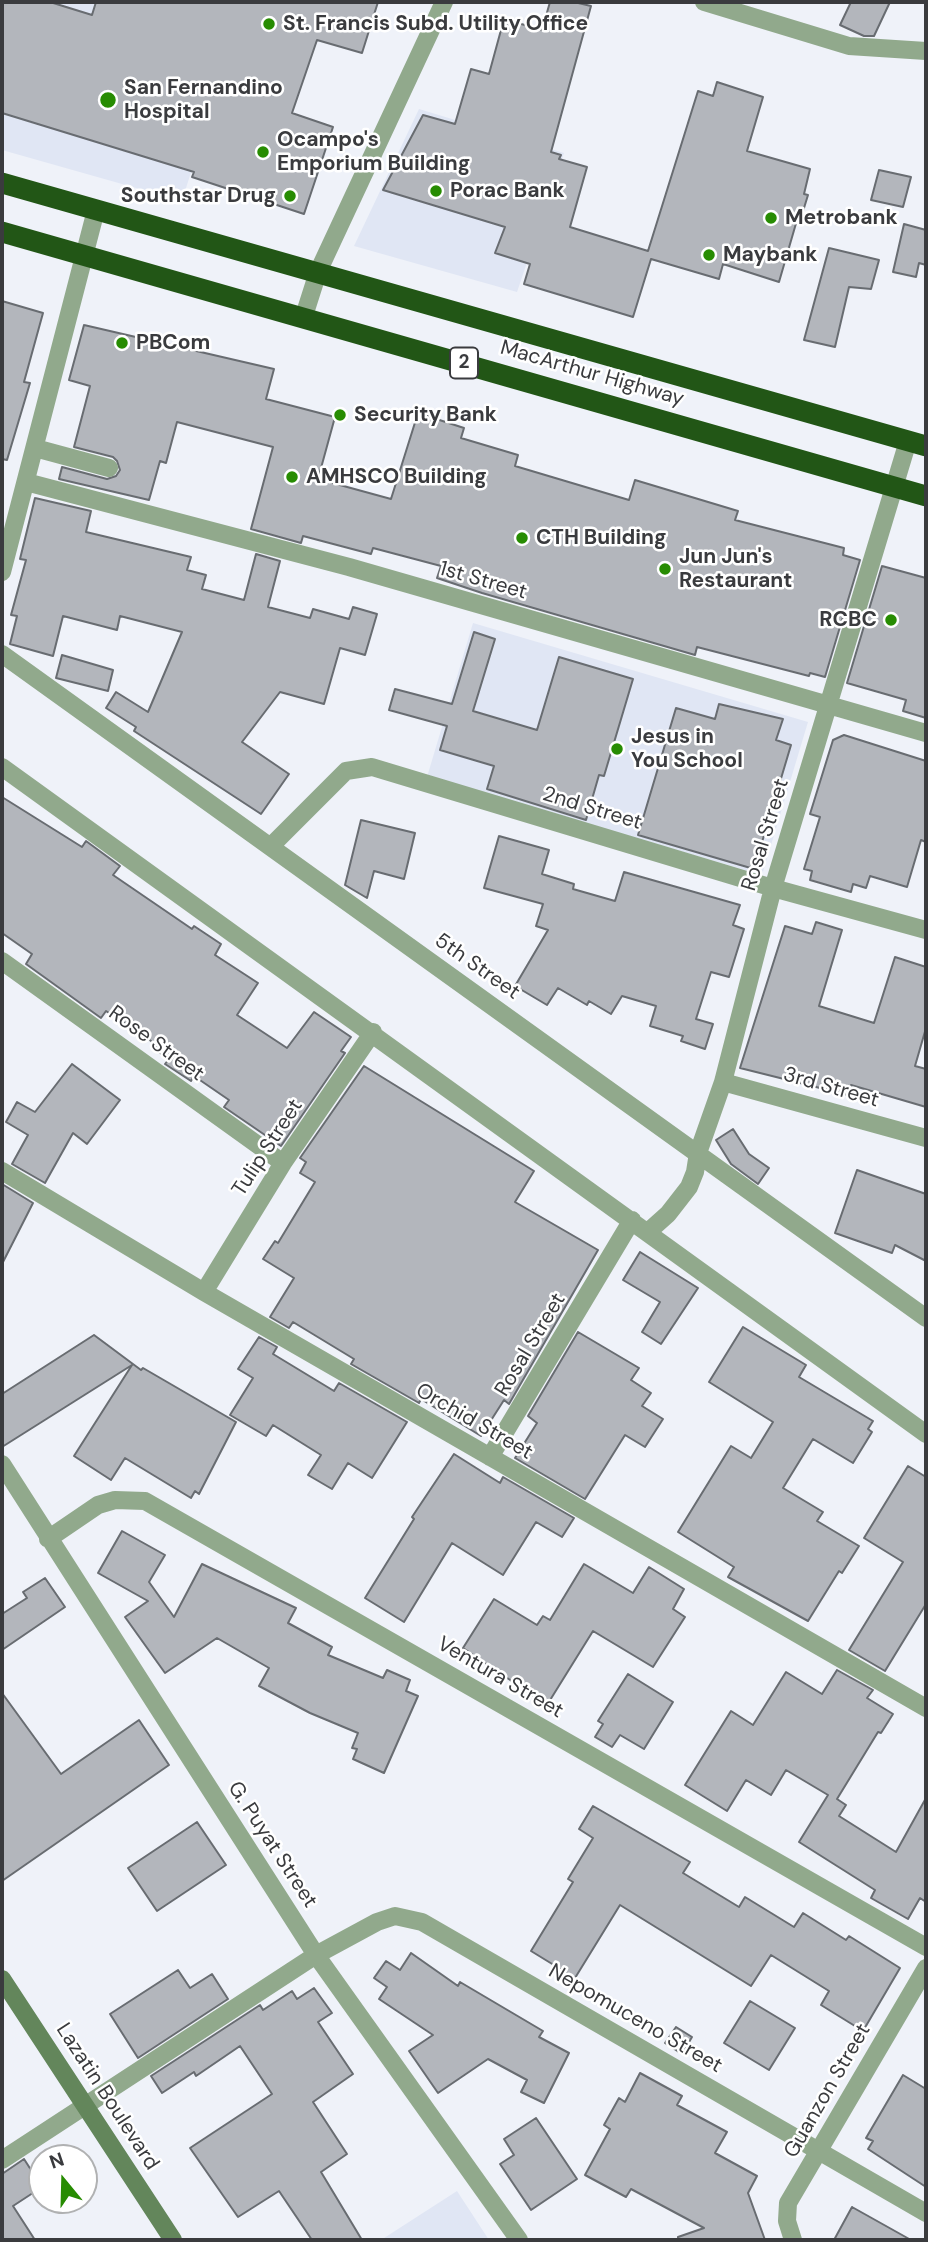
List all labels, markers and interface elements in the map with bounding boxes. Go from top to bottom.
place label: St. Francis Subd. Utility Office [283,11,588,37]
marker: St. Francis Subd. Utility Office [261,16,277,32]
place label: San Fernandino Hospital [124,75,283,125]
marker: San Fernandino Hospital [98,90,118,110]
place label: Ocampo's Emporium Building [277,127,470,177]
marker: Ocampo's Emporium Building [255,144,271,160]
place label: Porac Bank [450,178,565,204]
place label: Southstar Drug [121,183,276,209]
marker: Porac Bank [428,183,444,199]
marker: Southstar Drug [282,188,298,204]
place label: Metrobank [785,205,898,231]
marker: Metrobank [763,210,779,226]
place label: Maybank [723,242,817,268]
marker: Maybank [701,247,717,263]
place label: PBCom [136,330,210,356]
marker: PBCom [114,335,130,351]
street label: MacArthur Highway [497,336,687,412]
road number: 2 [450,348,478,378]
place label: Security Bank [354,402,497,428]
marker: Security Bank [332,407,348,423]
place label: AMHSCO Building [306,464,487,490]
marker: AMHSCO Building [284,469,300,485]
place label: CTH Building [536,525,666,551]
marker: CTH Building [514,530,530,546]
place label: Jun Jun's Restaurant [679,544,792,594]
street label: 1st Street [436,556,530,606]
marker: Jun Jun's Restaurant [657,561,673,577]
place label: RCBC [819,607,877,633]
marker: RCBC [883,612,899,628]
place label: Jesus in You School [631,724,743,774]
marker: Jesus in You School [609,741,625,757]
street label: Rosal Street [737,776,795,894]
street label: 2nd Street [539,782,645,836]
street label: 5th Street [430,929,524,1005]
street label: Rose Street [103,1001,209,1087]
street label: 3rd Street [780,1062,882,1114]
street label: Tulip Street [227,1095,309,1201]
street label: Rosal Street [490,1289,572,1401]
street label: Orchid Street [411,1378,537,1466]
street label: Ventura Street [433,1632,567,1724]
street label: G. Puyat Street [222,1777,322,1913]
street label: Nepomuceno Street [544,1959,726,2079]
street label: Lazatin Boulevard [50,2019,164,2175]
street label: Guanzon Street [779,2019,877,2163]
north arrow [28,2144,98,2214]
text: N [46,2146,67,2175]

